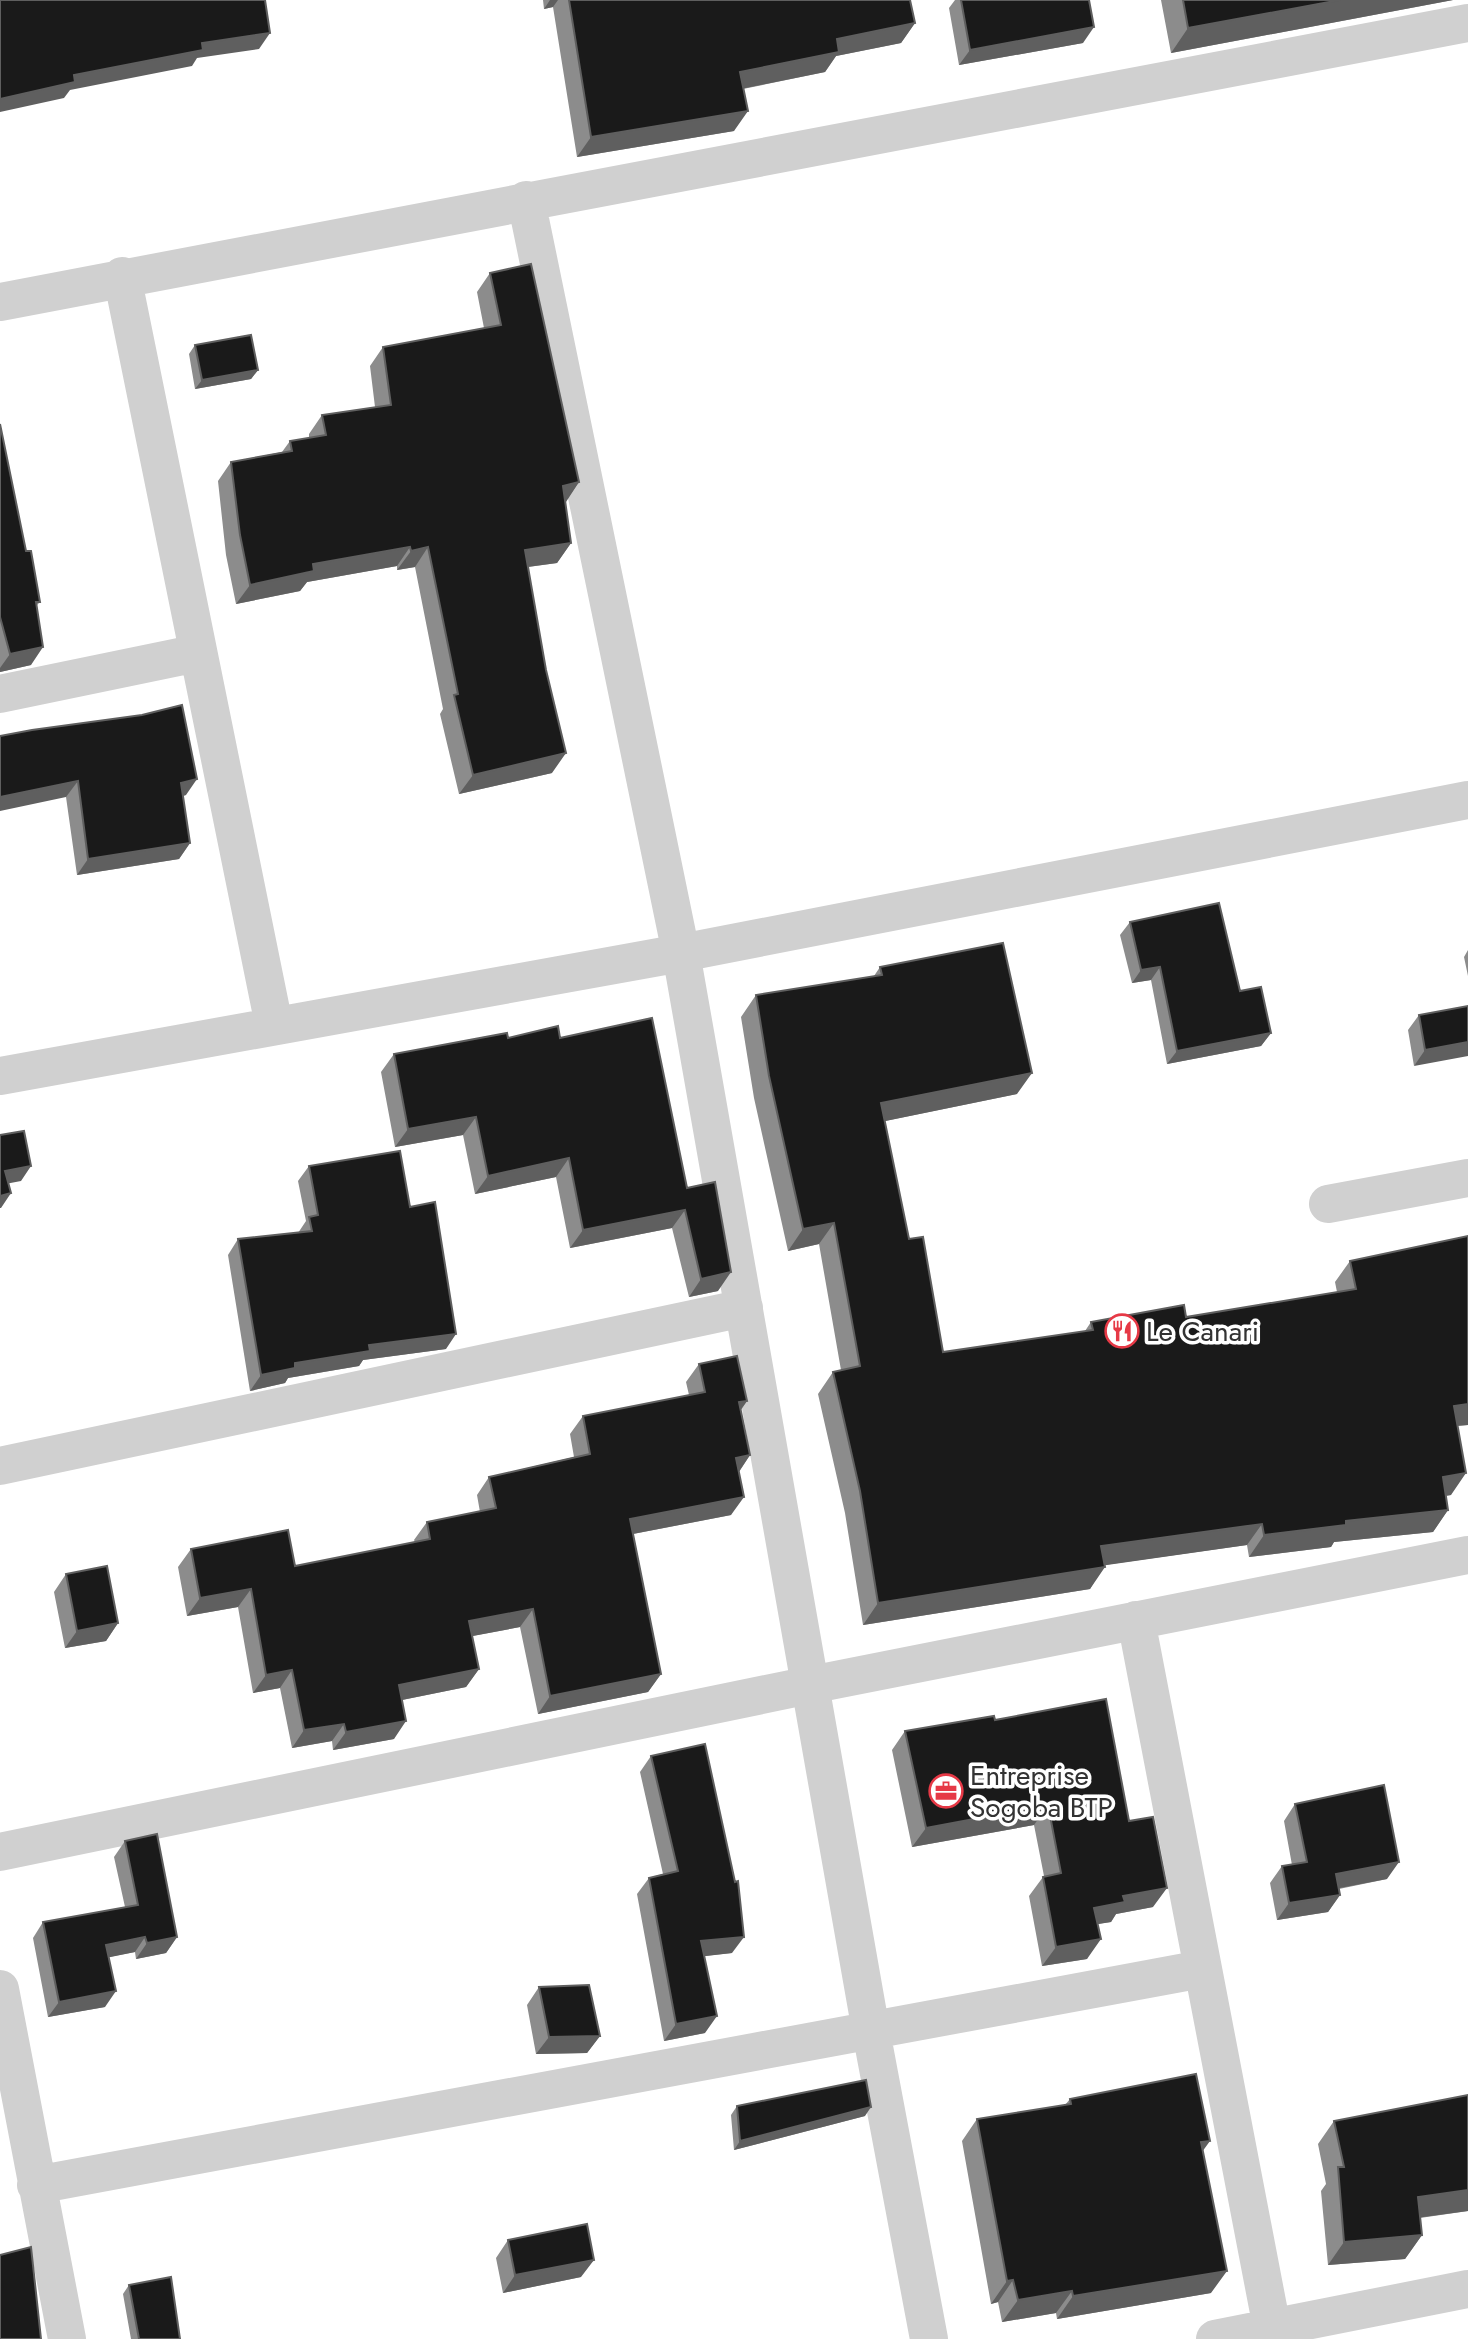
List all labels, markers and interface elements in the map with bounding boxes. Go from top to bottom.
place label: Le Canari [1146,1311,1259,1352]
restaurant icon: Le Canari [1103,1312,1141,1350]
place label: Entreprise Sogoba BTP [970,1755,1113,1828]
office icon: Entreprise Sogoba BTP [927,1772,965,1810]

